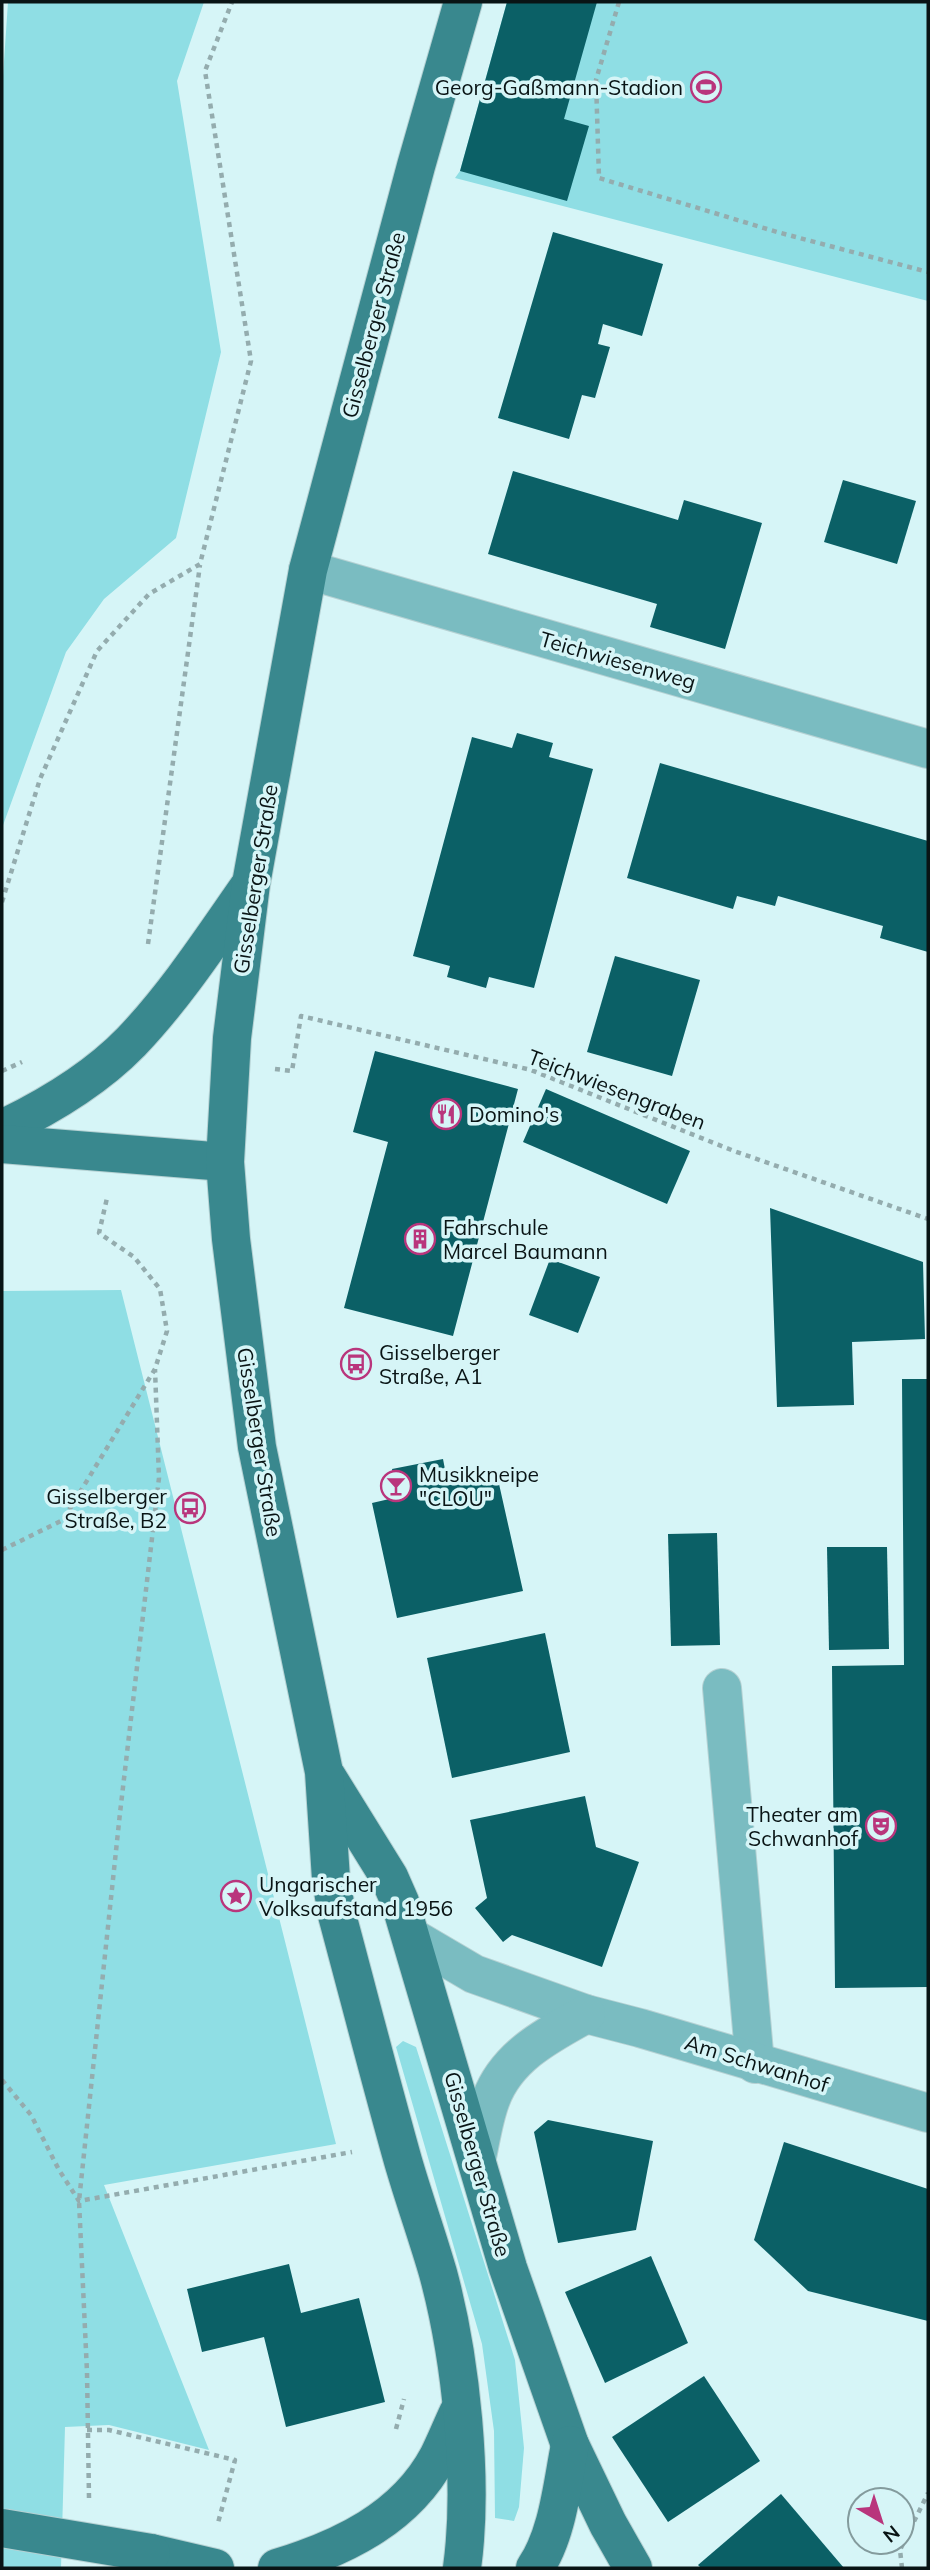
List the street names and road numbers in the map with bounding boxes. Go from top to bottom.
street label: Gisselberger Straße [336,229,410,421]
street label: Teichwiesenweg [537,625,699,695]
street label: Gisselberger Straße [227,782,283,976]
street label: Teichwiesengraben [525,1043,709,1135]
street label: Gisselberger Straße [232,1345,288,1539]
street label: Am Schwanhof [682,2029,833,2098]
street label: Gisselberger Straße [439,2068,517,2260]

